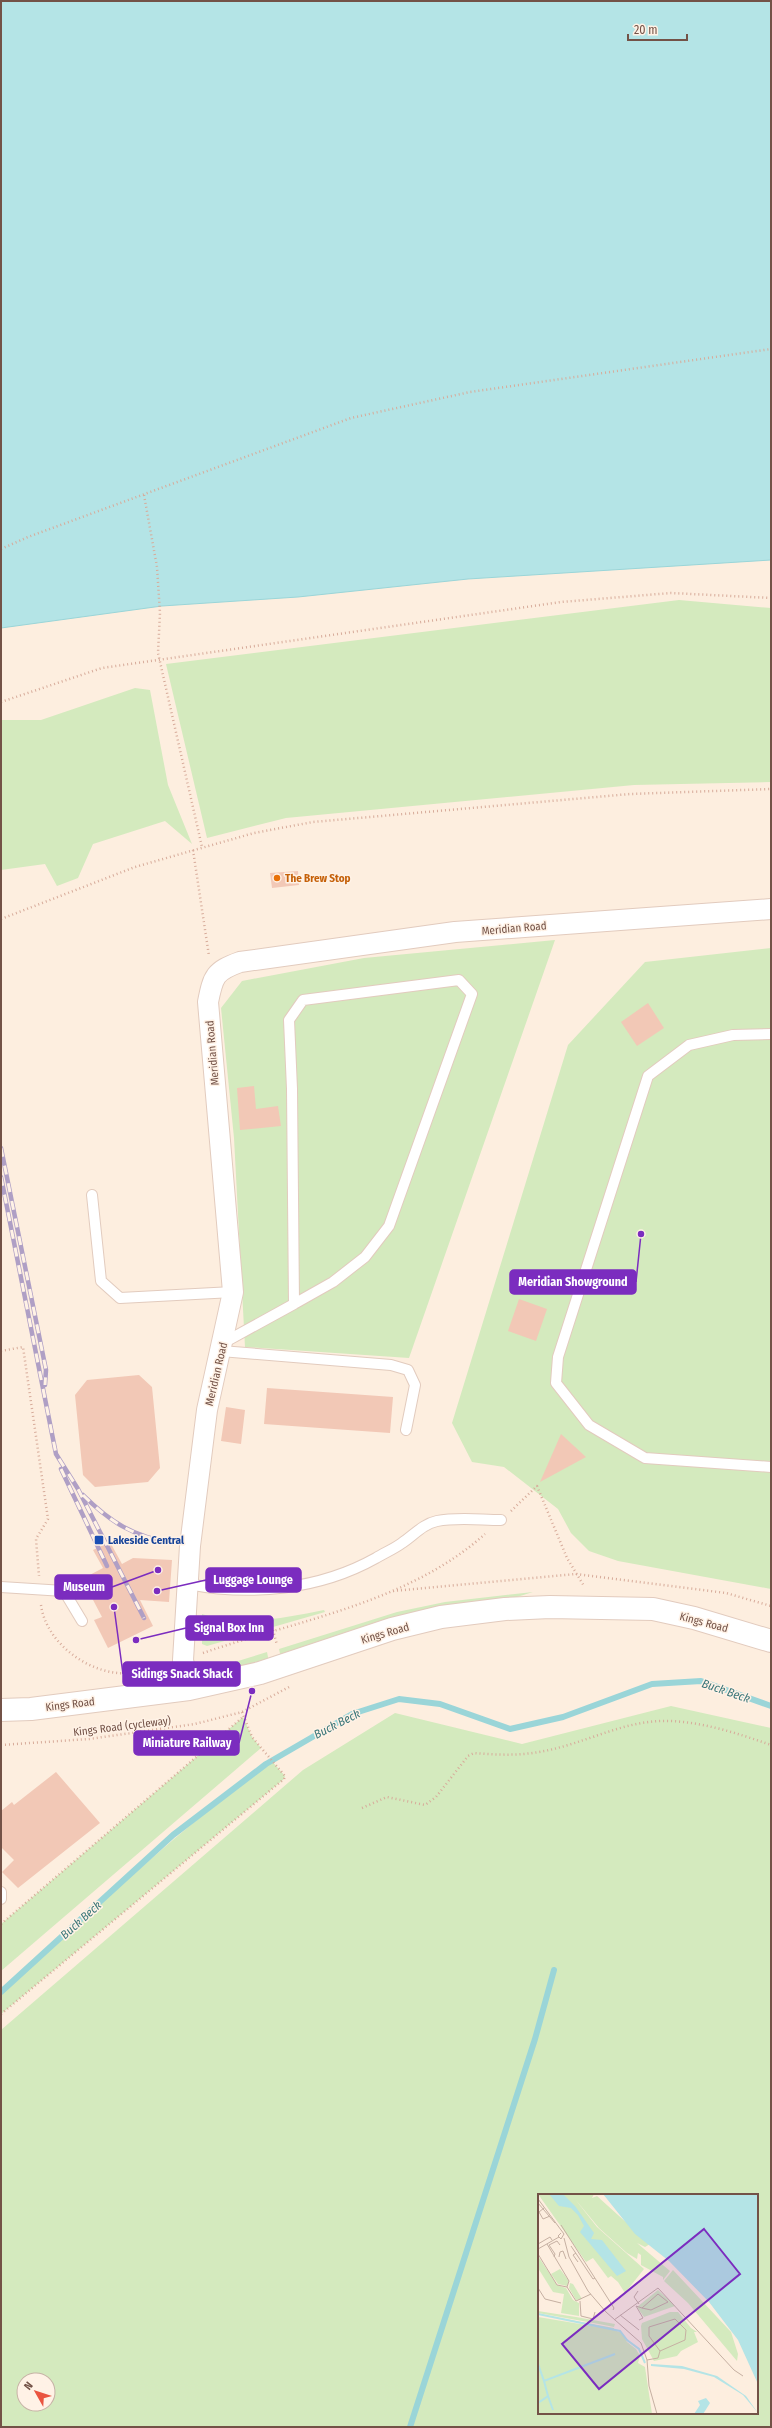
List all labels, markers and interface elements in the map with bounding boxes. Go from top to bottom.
scale bar [628,16,687,42]
text: 20 m [634,23,658,37]
place label: The Brew Stop [285,872,351,885]
marker: The Brew Stop [272,873,282,883]
street label: Meridian Road [481,919,547,938]
street label: Meridian Road [203,1020,222,1086]
callout: Meridian Showground [510,1270,636,1294]
text: Meridian Showground [518,1275,628,1289]
street label: Meridian Road [203,1341,230,1407]
marker: Lakeside Central [93,1534,105,1546]
place label: Lakeside Central [108,1534,185,1547]
callout: Luggage Lounge [206,1568,301,1592]
text: Luggage Lounge [213,1573,293,1587]
callout: Museum [55,1575,112,1599]
text: Museum [63,1580,105,1594]
street label: Kings Road [678,1610,729,1635]
callout: Signal Box Inn [186,1616,273,1640]
street label: Kings Road [360,1620,411,1647]
text: Signal Box Inn [194,1621,264,1635]
callout: Sidings Snack Shack [123,1662,240,1686]
text: Sidings Snack Shack [131,1667,233,1681]
water label: Buck Beck [700,1676,752,1706]
street label: Kings Road [45,1695,95,1714]
water label: Buck Beck [312,1706,362,1742]
street label: Kings Road (cycleway) [72,1714,172,1739]
callout: Miniature Railway [134,1731,239,1755]
text: Miniature Railway [143,1736,232,1750]
water label: Buck Beck [58,1898,104,1942]
inset map [538,2194,758,2414]
north arrow [16,2372,56,2412]
text: N [21,2379,36,2393]

